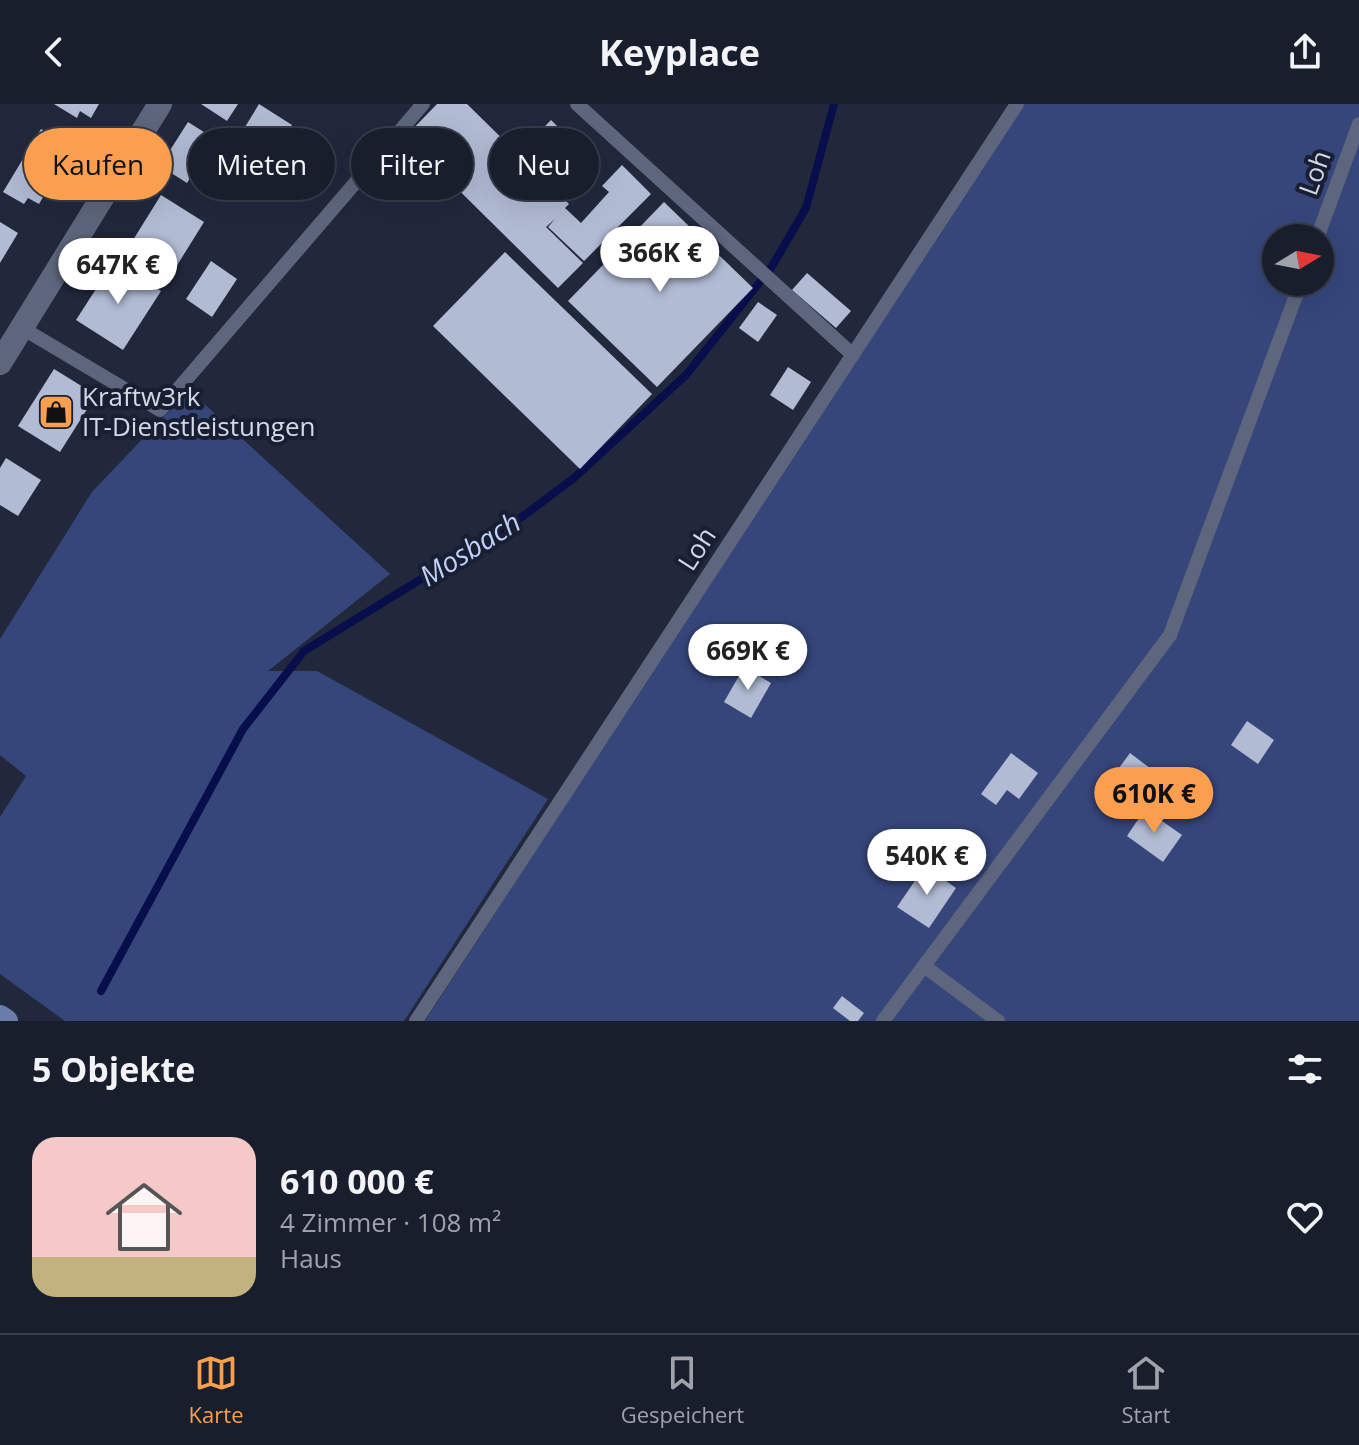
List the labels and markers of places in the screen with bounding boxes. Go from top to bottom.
pin: 366K € [595,226,725,294]
pin: 647K € [53,238,183,306]
place label: Kraftw3rk IT-Dienstleistungen [82,378,316,444]
shop icon: Kraftw3rk IT-Dienstleistungen [37,393,75,431]
pin: 669K € [683,624,813,692]
pin: 610K € [1089,767,1219,835]
pin: 540K € [862,829,992,897]

